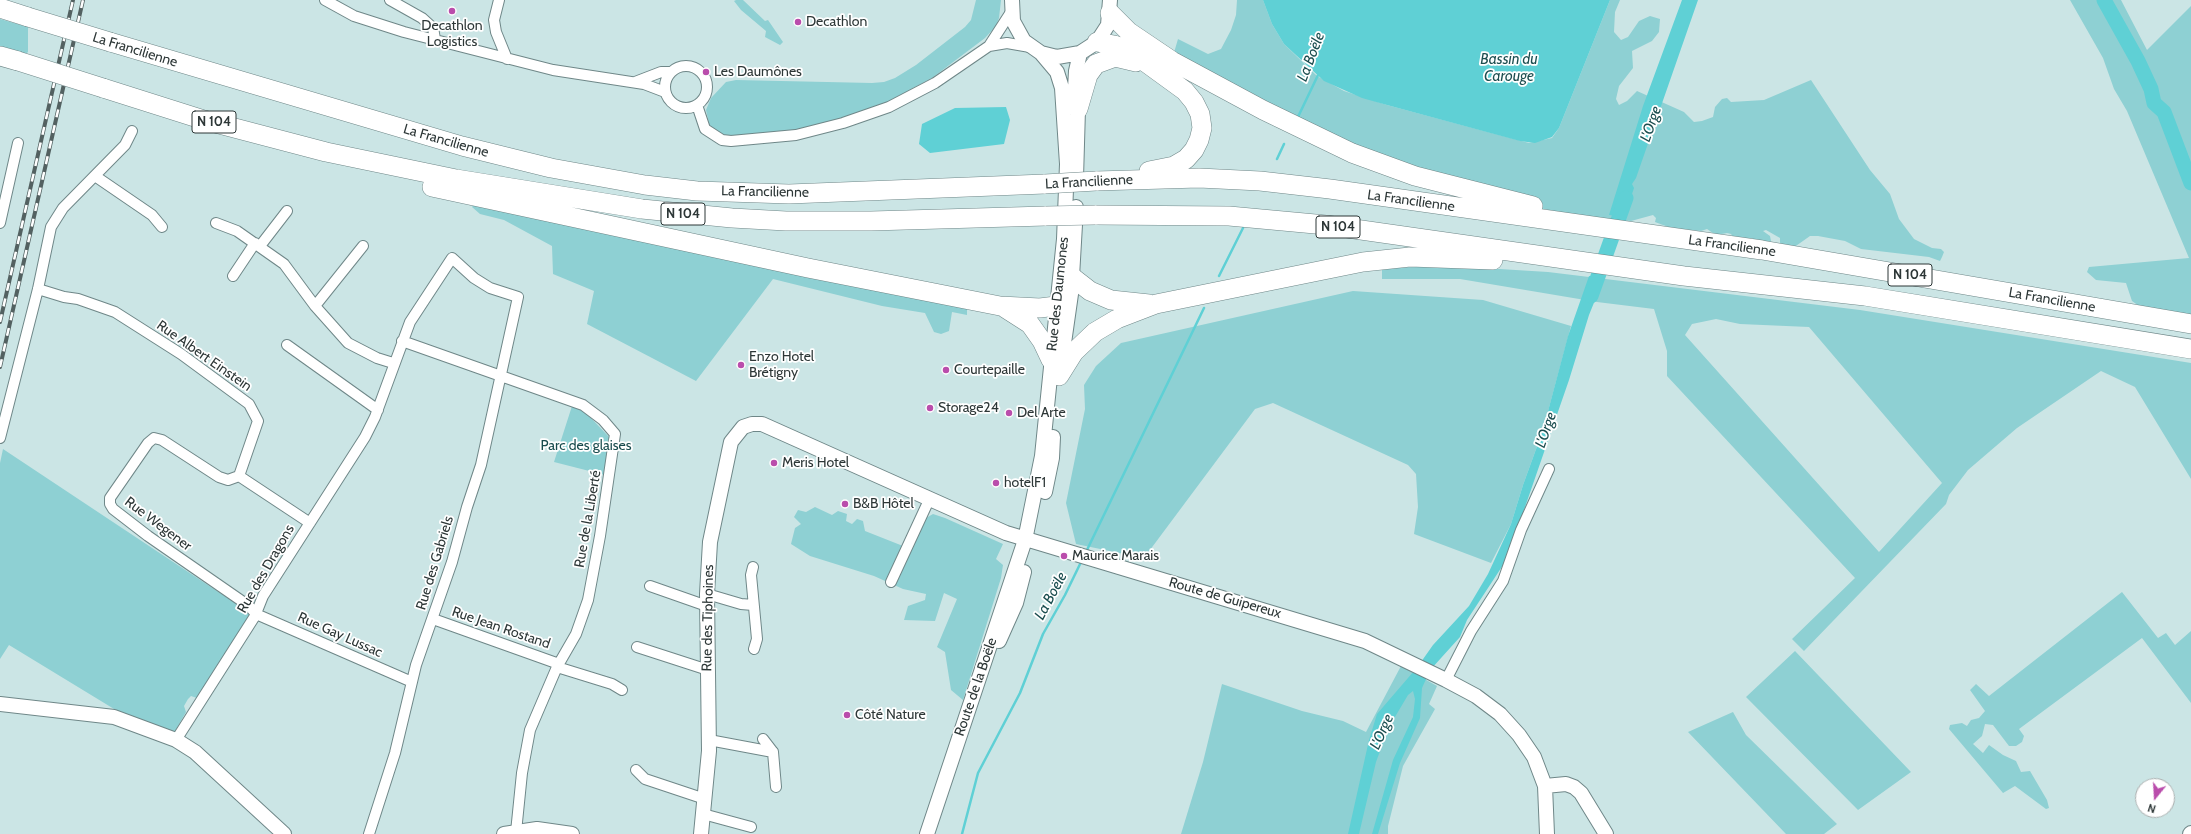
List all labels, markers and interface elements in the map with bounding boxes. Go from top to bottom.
marker: Decathlon Logistics [447,6,457,16]
place label: Decathlon [806,14,867,30]
marker: Decathlon [793,17,803,27]
place label: Decathlon Logistics [421,18,483,50]
street label: La Francilienne [90,29,180,71]
water label: La Boële [1293,30,1329,84]
water label: Bassin du Carouge [1480,51,1538,86]
place label: Les Daumônes [714,64,802,80]
marker: Les Daumônes [701,67,711,77]
water label: L'Orge [1637,104,1665,144]
road number: N 104 [192,111,236,133]
street label: La Francilienne [401,121,491,161]
street label: La Francilienne [1045,171,1133,193]
street label: La Francilienne [721,183,809,201]
street label: La Francilienne [1366,187,1456,215]
road number: N 104 [661,203,705,225]
road number: N 104 [1316,216,1360,238]
street label: La Francilienne [1687,232,1777,260]
street label: Rue des Daumones [1044,236,1072,352]
road number: N 104 [1888,264,1932,286]
street label: La Francilienne [2007,284,2097,316]
street label: Rue Albert Einstein [153,317,255,395]
place label: Enzo Hotel Brétigny [749,349,814,382]
marker: Enzo Hotel Brétigny [736,360,746,370]
place label: Courtepaille [954,362,1025,378]
marker: Courtepaille [941,365,951,375]
place label: Storage24 [938,400,999,416]
marker: Storage24 [925,403,935,413]
place label: Del Arte [1017,405,1066,421]
marker: Del Arte [1004,408,1014,418]
water label: L'Orge [1532,410,1560,450]
park label: Parc des glaises [541,438,631,454]
place label: Meris Hotel [782,455,849,471]
marker: Meris Hotel [769,458,779,468]
street label: Rue de la Liberté [571,469,605,569]
place label: hotelF1 [1004,475,1046,491]
marker: hotelF1 [991,478,1001,488]
street label: Rue Wegener [121,493,195,555]
place label: B&B Hôtel [853,496,914,512]
marker: B&B Hôtel [840,499,850,509]
street label: Rue des Gabriels [413,514,457,612]
street label: Rue des Dragons [234,522,298,616]
place label: Maurice Marais [1072,548,1159,564]
marker: Maurice Marais [1059,551,1069,561]
street label: Rue des Tiphoines [699,564,717,672]
water label: La Boële [1031,569,1071,623]
street label: Route de Guipereux [1167,574,1283,622]
street label: Rue Jean Rostand [450,603,552,653]
street label: Rue Gay Lussac [295,609,385,661]
street label: Route de la Boële [951,636,1001,738]
place label: Côté Nature [855,707,926,723]
marker: Côté Nature [842,710,852,720]
water label: L'Orge [1366,712,1398,752]
north arrow [2135,778,2175,818]
text: N [2146,801,2157,816]

